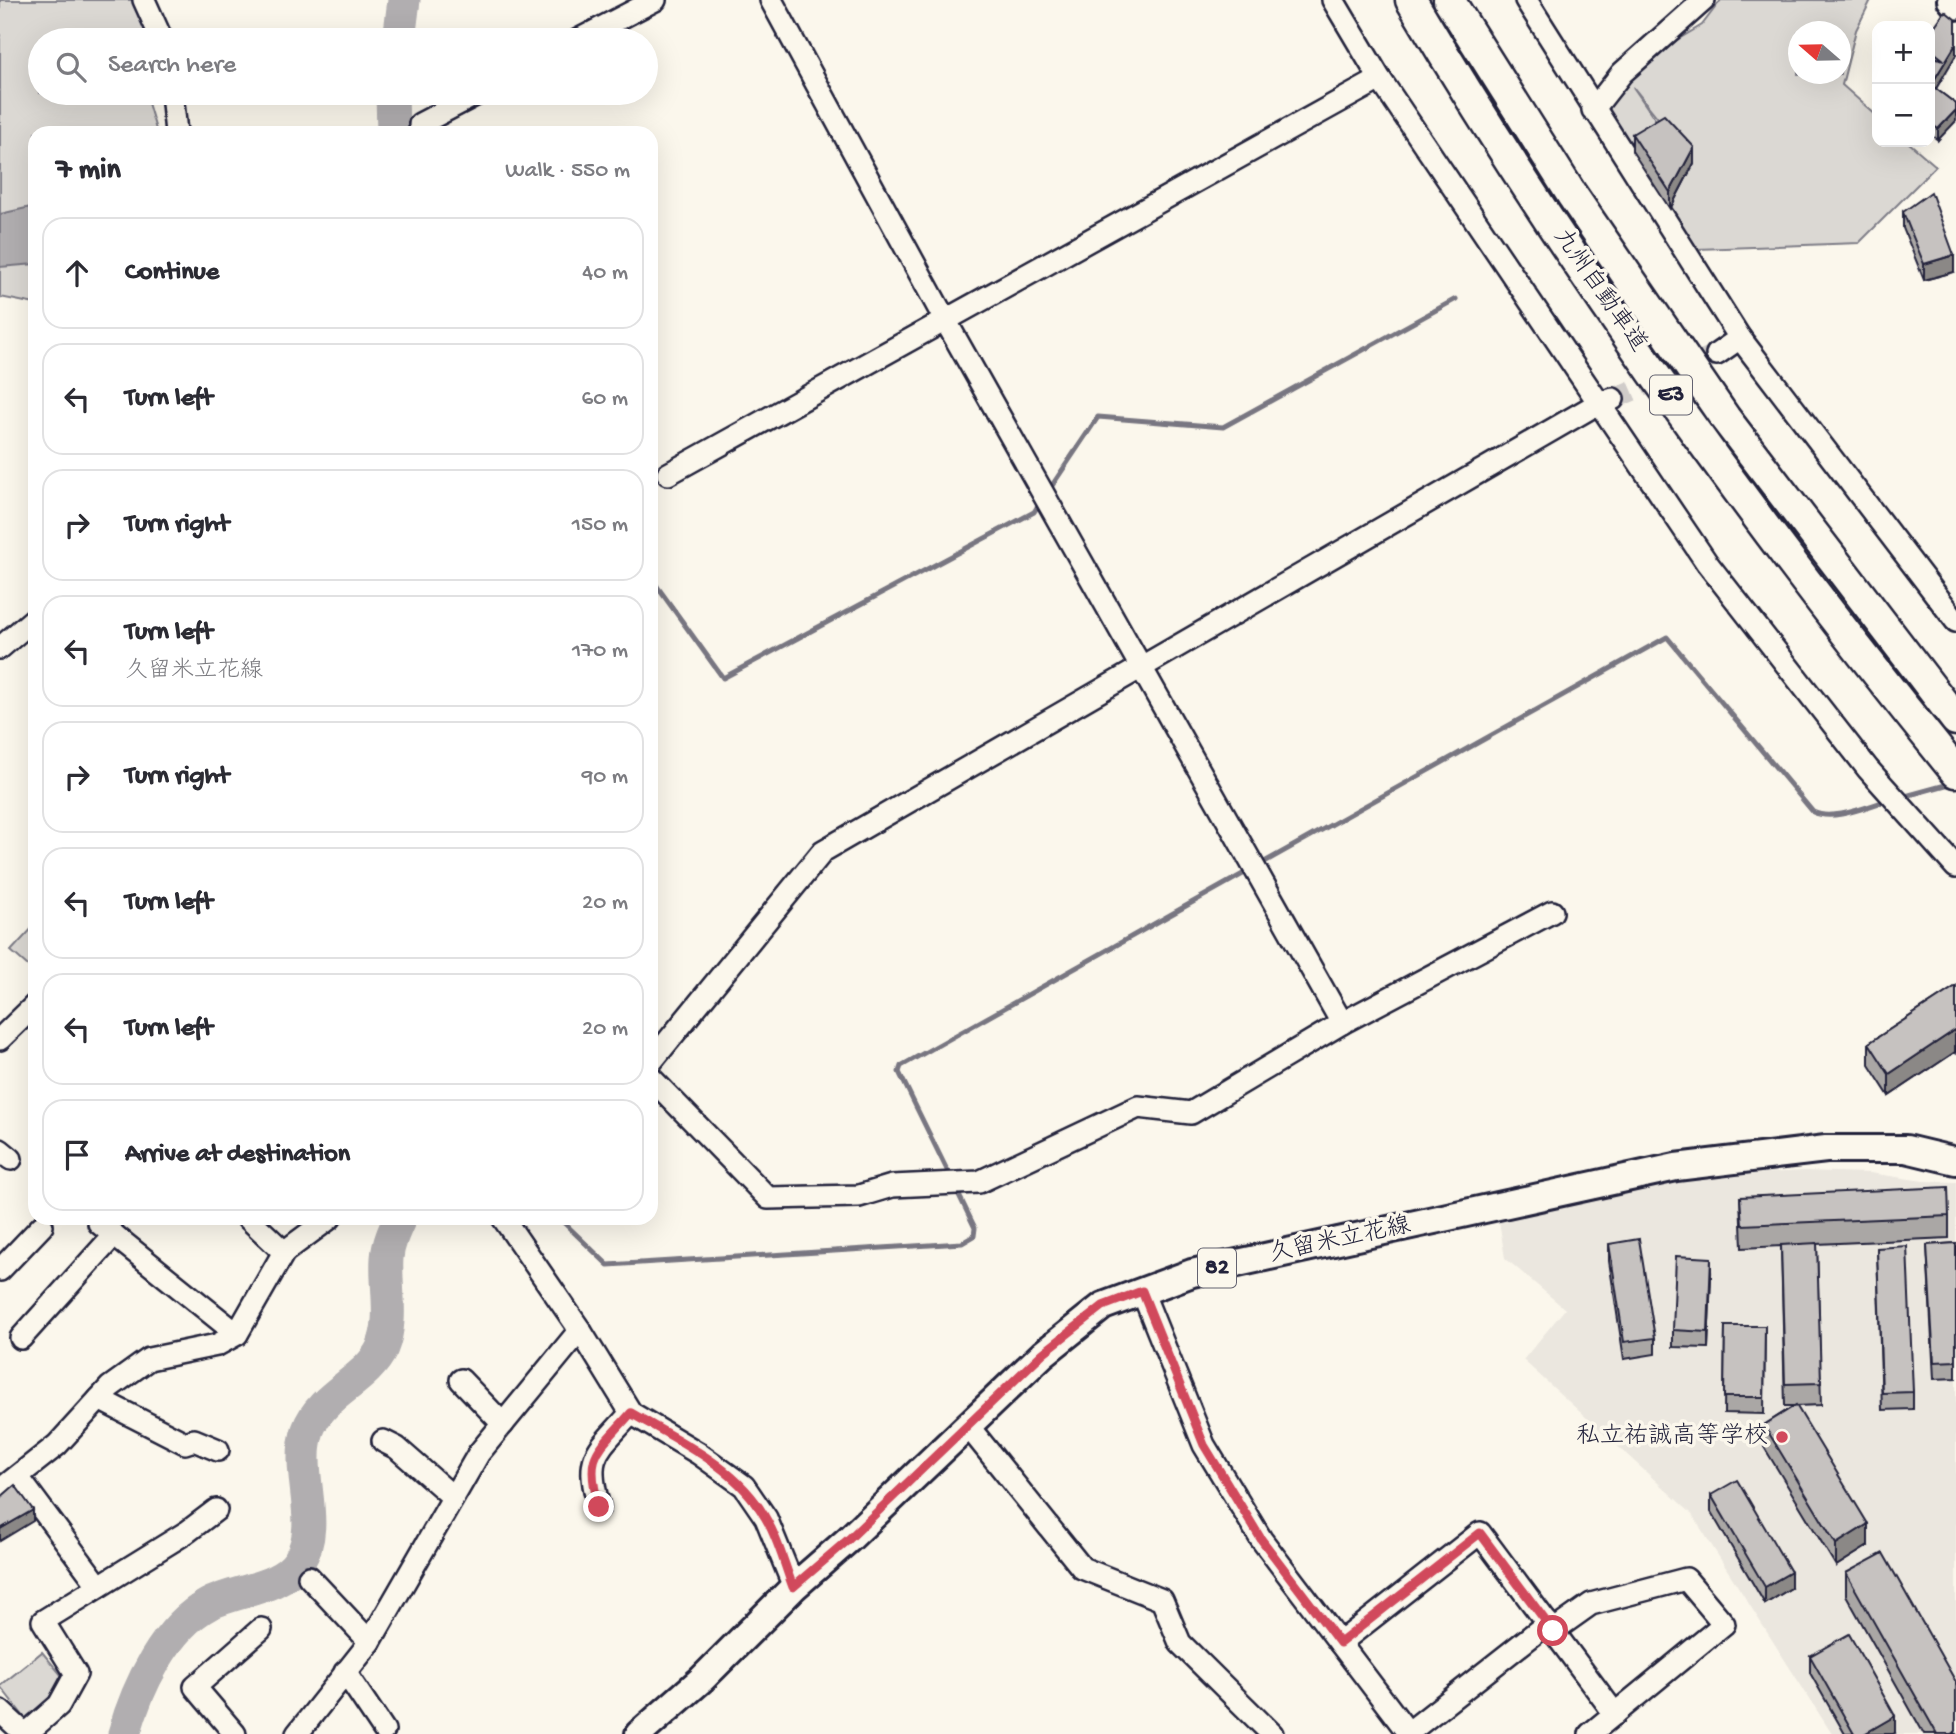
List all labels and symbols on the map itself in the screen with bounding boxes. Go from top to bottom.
north arrow [1788,21,1851,84]
street label: 九州自動車道 [1546,223,1653,358]
road number: E3 [1650,376,1692,414]
street label: 久留米立花線 [1266,1211,1413,1270]
road number: 82 [1198,1248,1236,1288]
place label: 私立祐誠高等学校 [1576,1422,1768,1452]
marker: 私立祐誠高等学校 [1774,1429,1790,1445]
route end [583,1491,614,1522]
route start [1537,1615,1568,1646]

